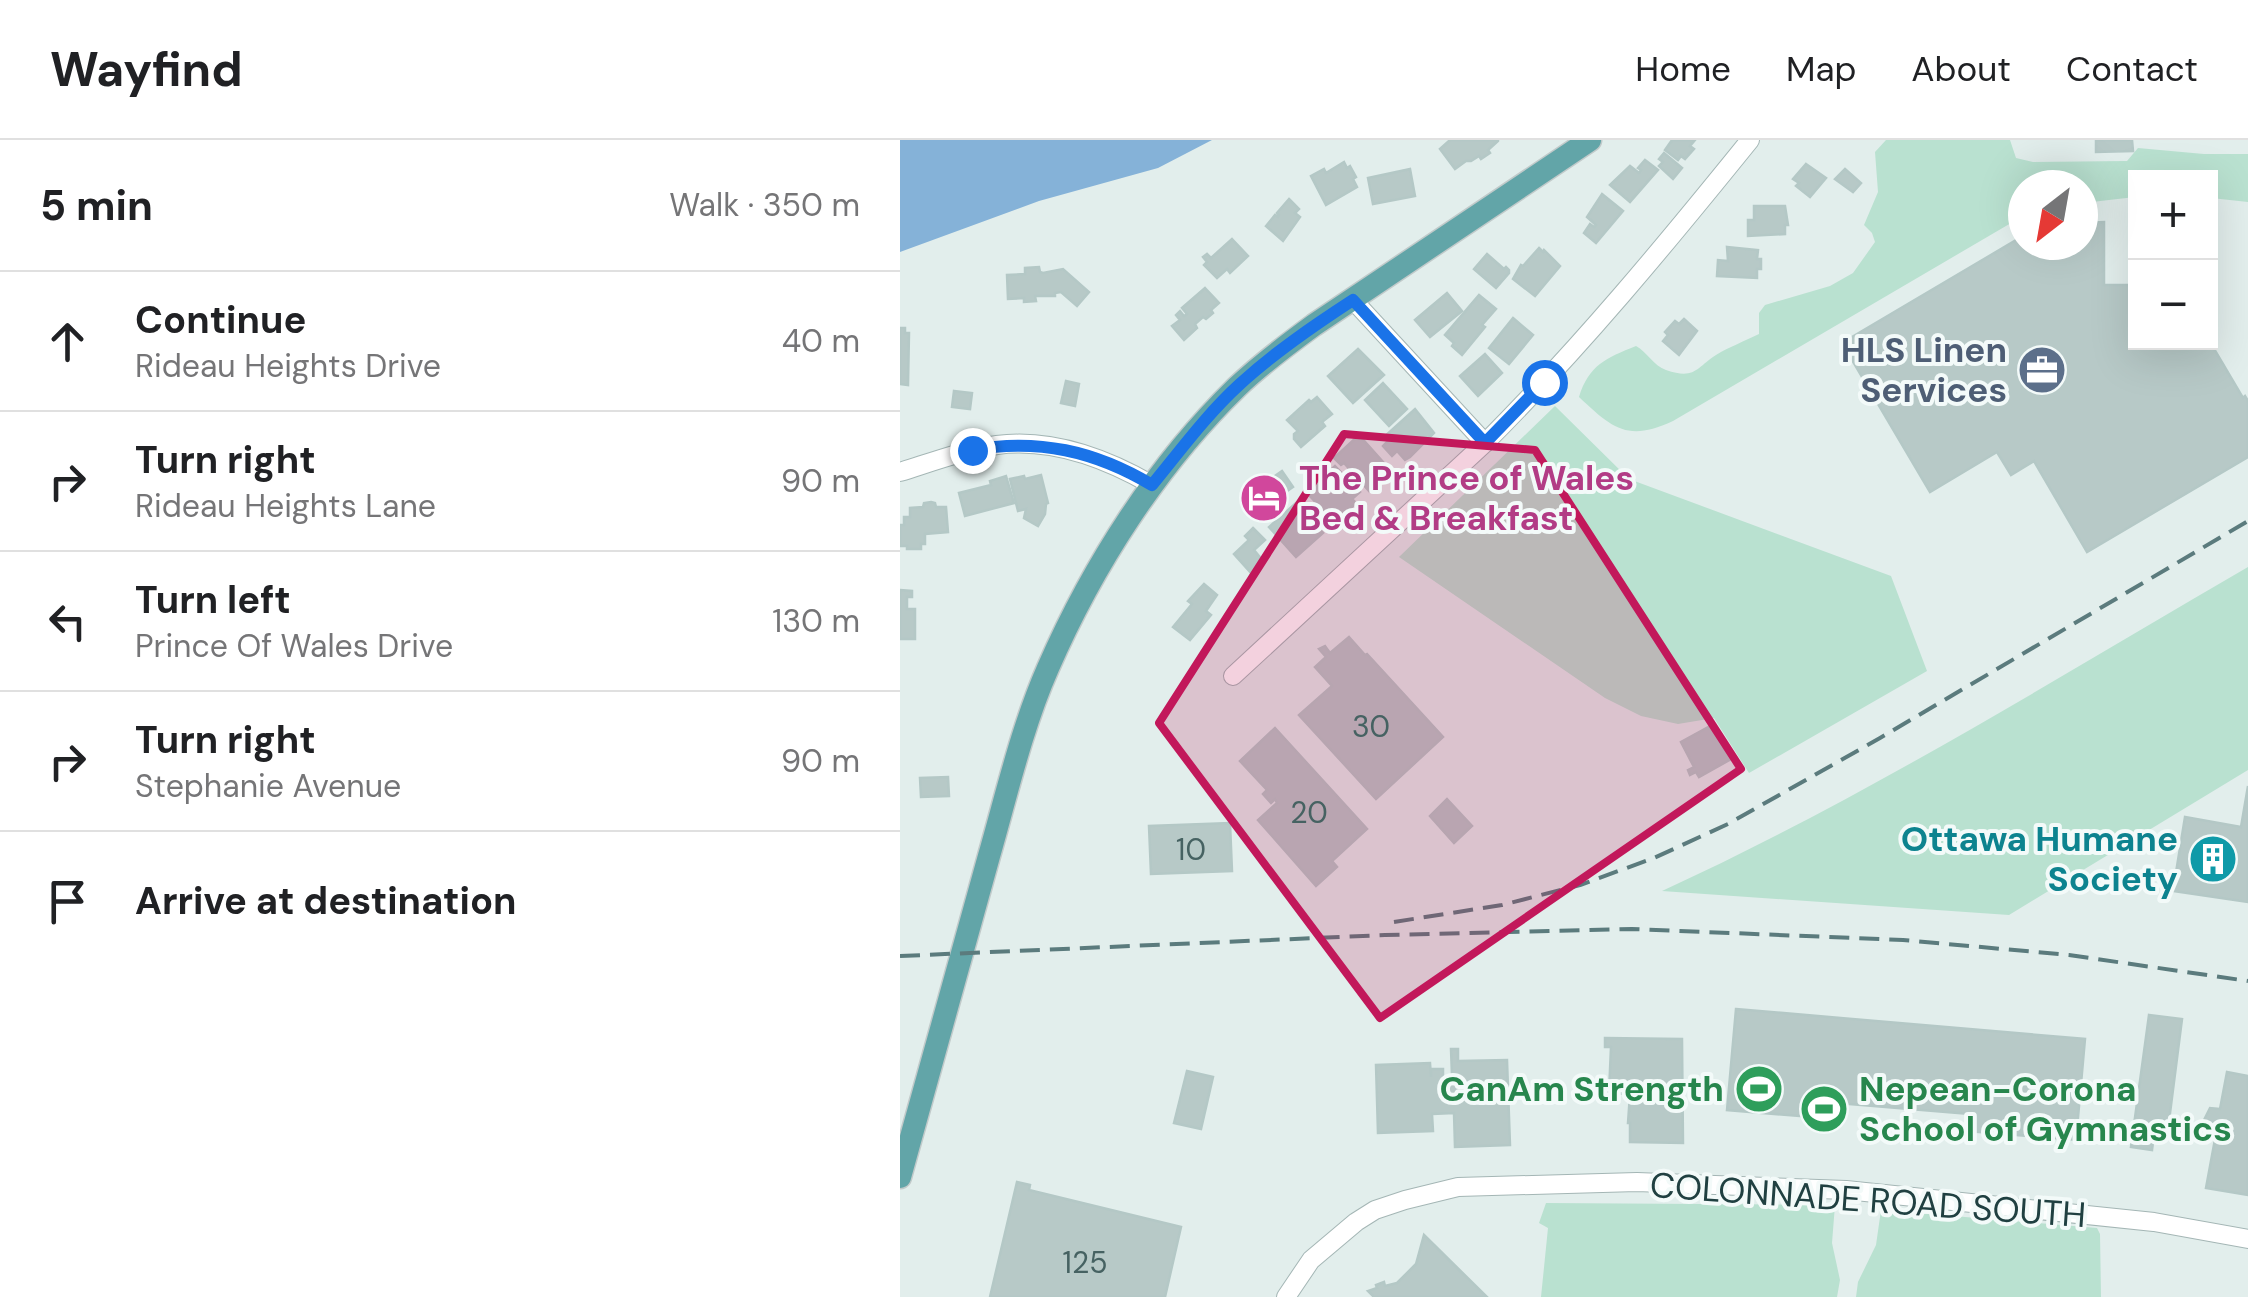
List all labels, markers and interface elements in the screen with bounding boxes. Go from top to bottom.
text: Wayfind [50,38,243,101]
text: Home [1635,46,1731,92]
text: Map [1786,46,1856,92]
text: About [1911,46,2011,92]
text: Contact [2066,46,2198,92]
north arrow [2008,170,2098,260]
map controls [2128,170,2218,350]
button: + [2128,170,2218,260]
text: 5 min [40,178,153,233]
text: Walk · 350 m [669,184,860,226]
button: − [2128,260,2218,350]
text: Continue [135,295,306,345]
icon: ahead [40,314,95,369]
text: 40 m [782,320,860,362]
place label: HLS Linen Services [1841,327,2007,413]
office icon: HLS Linen Services [2016,344,2068,396]
text: Rideau Heights Drive [135,345,441,387]
route start [1522,360,1568,406]
route end [950,428,996,474]
text: Turn right [135,435,316,485]
icon: right [40,454,95,509]
place label: The Prince of Wales Bed & Breakfast [1299,455,1634,541]
text: 90 m [781,460,860,502]
hotel icon: The Prince of Wales Bed & Breakfast [1238,472,1290,524]
text: Rideau Heights Lane [135,485,436,527]
text: Turn left [135,575,291,625]
icon: left [40,594,95,649]
text: 130 m [772,600,860,642]
text: Prince Of Wales Drive [135,625,453,667]
house number: 30 [1352,707,1390,746]
text: Turn right [135,715,316,765]
icon: right [40,734,95,789]
text: 90 m [781,740,860,782]
text: Stephanie Avenue [135,765,401,807]
house number: 20 [1290,793,1328,832]
place label: Ottawa Humane Society [1901,816,2178,902]
house number: 10 [1176,830,1206,869]
building icon: Ottawa Humane Society [2187,833,2239,885]
icon: arrive [40,874,95,929]
text: Arrive at destination [135,876,517,926]
sports icon: CanAm Strength [1733,1063,1785,1115]
place label: CanAm Strength [1439,1066,1724,1112]
place label: Nepean-Corona School of Gymnastics [1859,1066,2232,1152]
sports icon: Nepean-Corona School of Gymnastics [1798,1083,1850,1135]
street label: COLONNADE ROAD SOUTH [1649,1162,2087,1238]
house number: 125 [1063,1243,1107,1282]

